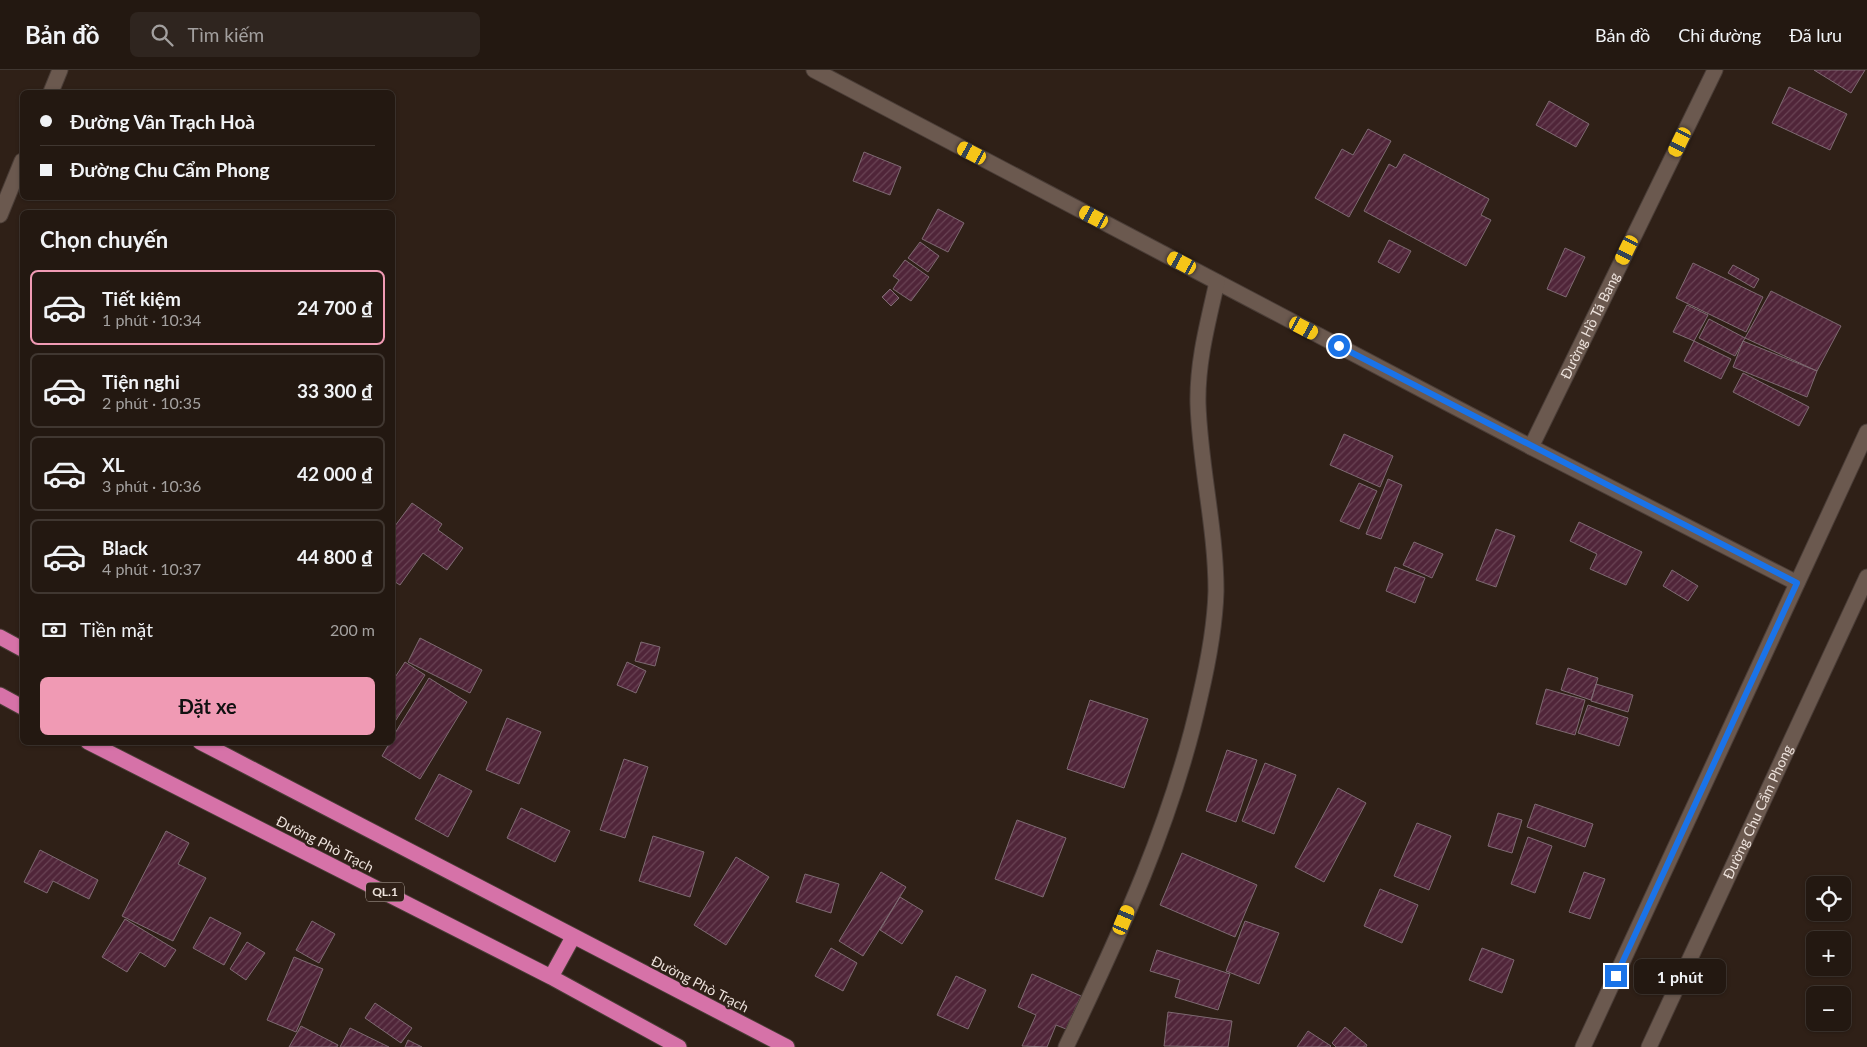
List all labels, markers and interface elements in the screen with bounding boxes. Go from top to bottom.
search box [130,12,480,57]
text: Bản đồ [25,20,100,49]
icon: search [148,21,176,49]
text: Tìm kiếm [188,23,264,46]
text: Bản đồ [1595,24,1650,46]
text: Chỉ đường [1678,24,1761,46]
text: Đã lưu [1789,24,1842,46]
text: Đường Vân Trạch Hoà [70,110,255,133]
car [1666,125,1693,159]
car [955,139,988,167]
text: Đường Chu Cẩm Phong [70,158,270,181]
car [1077,203,1110,231]
text: Chọn chuyến [40,226,168,253]
car [1613,233,1640,267]
car [1165,249,1198,277]
street label: Đường Hồ Tá Bang [1557,269,1623,382]
icon: car [42,285,87,330]
text: Tiết kiệm [102,287,181,310]
text: 24 700 ₫ [297,296,373,319]
text: 1 phút · 10:34 [102,310,201,329]
car [1287,314,1320,342]
route start [1328,335,1350,357]
icon: car [42,368,87,413]
text: Tiện nghi [102,370,180,393]
text: 33 300 ₫ [297,379,373,402]
text: 2 phút · 10:35 [102,393,201,412]
icon: car [42,451,87,496]
text: XL [102,453,125,476]
text: 42 000 ₫ [297,462,373,485]
text: 3 phút · 10:36 [102,476,201,495]
icon: car [42,534,87,579]
text: Black [102,536,148,559]
text: 44 800 ₫ [297,545,373,568]
text: 4 phút · 10:37 [102,559,201,578]
icon: cash [40,616,68,644]
text: Tiền mặt [80,618,153,641]
text: 200 m [330,620,375,639]
button: Đặt xe [40,677,375,735]
street label: Đường Chu Cẩm Phong [1719,742,1796,882]
street label: Đường Phò Trạch [274,812,377,875]
map controls [1806,876,1851,1031]
button: locate [1806,876,1851,921]
road number: QL.1 [366,882,404,902]
car [1111,903,1136,937]
button: + [1806,931,1851,976]
street label: Đường Phò Trạch [649,952,752,1015]
callout: 1 phút [1634,958,1726,994]
route end [1605,965,1627,987]
text: 1 phút [1657,967,1703,986]
button: − [1806,986,1851,1031]

